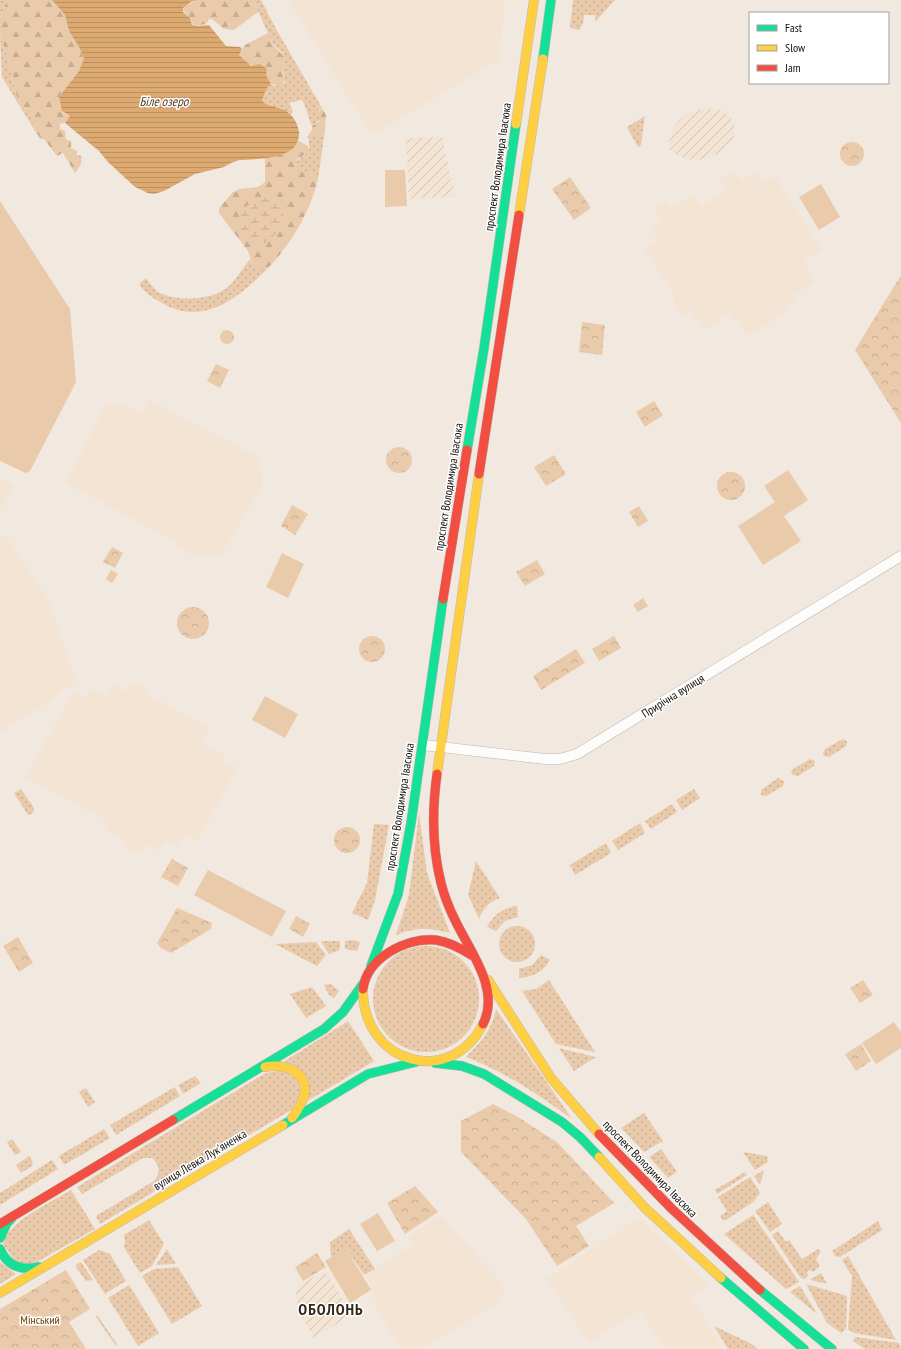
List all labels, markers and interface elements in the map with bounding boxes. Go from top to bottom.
legend [749,12,889,84]
text: Fast [785,20,803,35]
text: Slow [785,40,806,55]
text: Jam [784,60,801,75]
water label: Біле озеро [140,93,190,110]
street label: проспект Володимира Івасюка [481,102,514,232]
street label: проспект Володимира Івасюка [431,422,466,552]
street label: Прирічна вулиця [639,670,707,721]
street label: проспект Володимира Івасюка [382,742,417,872]
street label: проспект Володимира Івасюка [600,1117,701,1221]
street label: вулиця Левка Лукʼяненка [150,1126,249,1193]
district label: ОБОЛОНЬ [298,1299,364,1319]
park label: Мінський [20,1312,60,1327]

